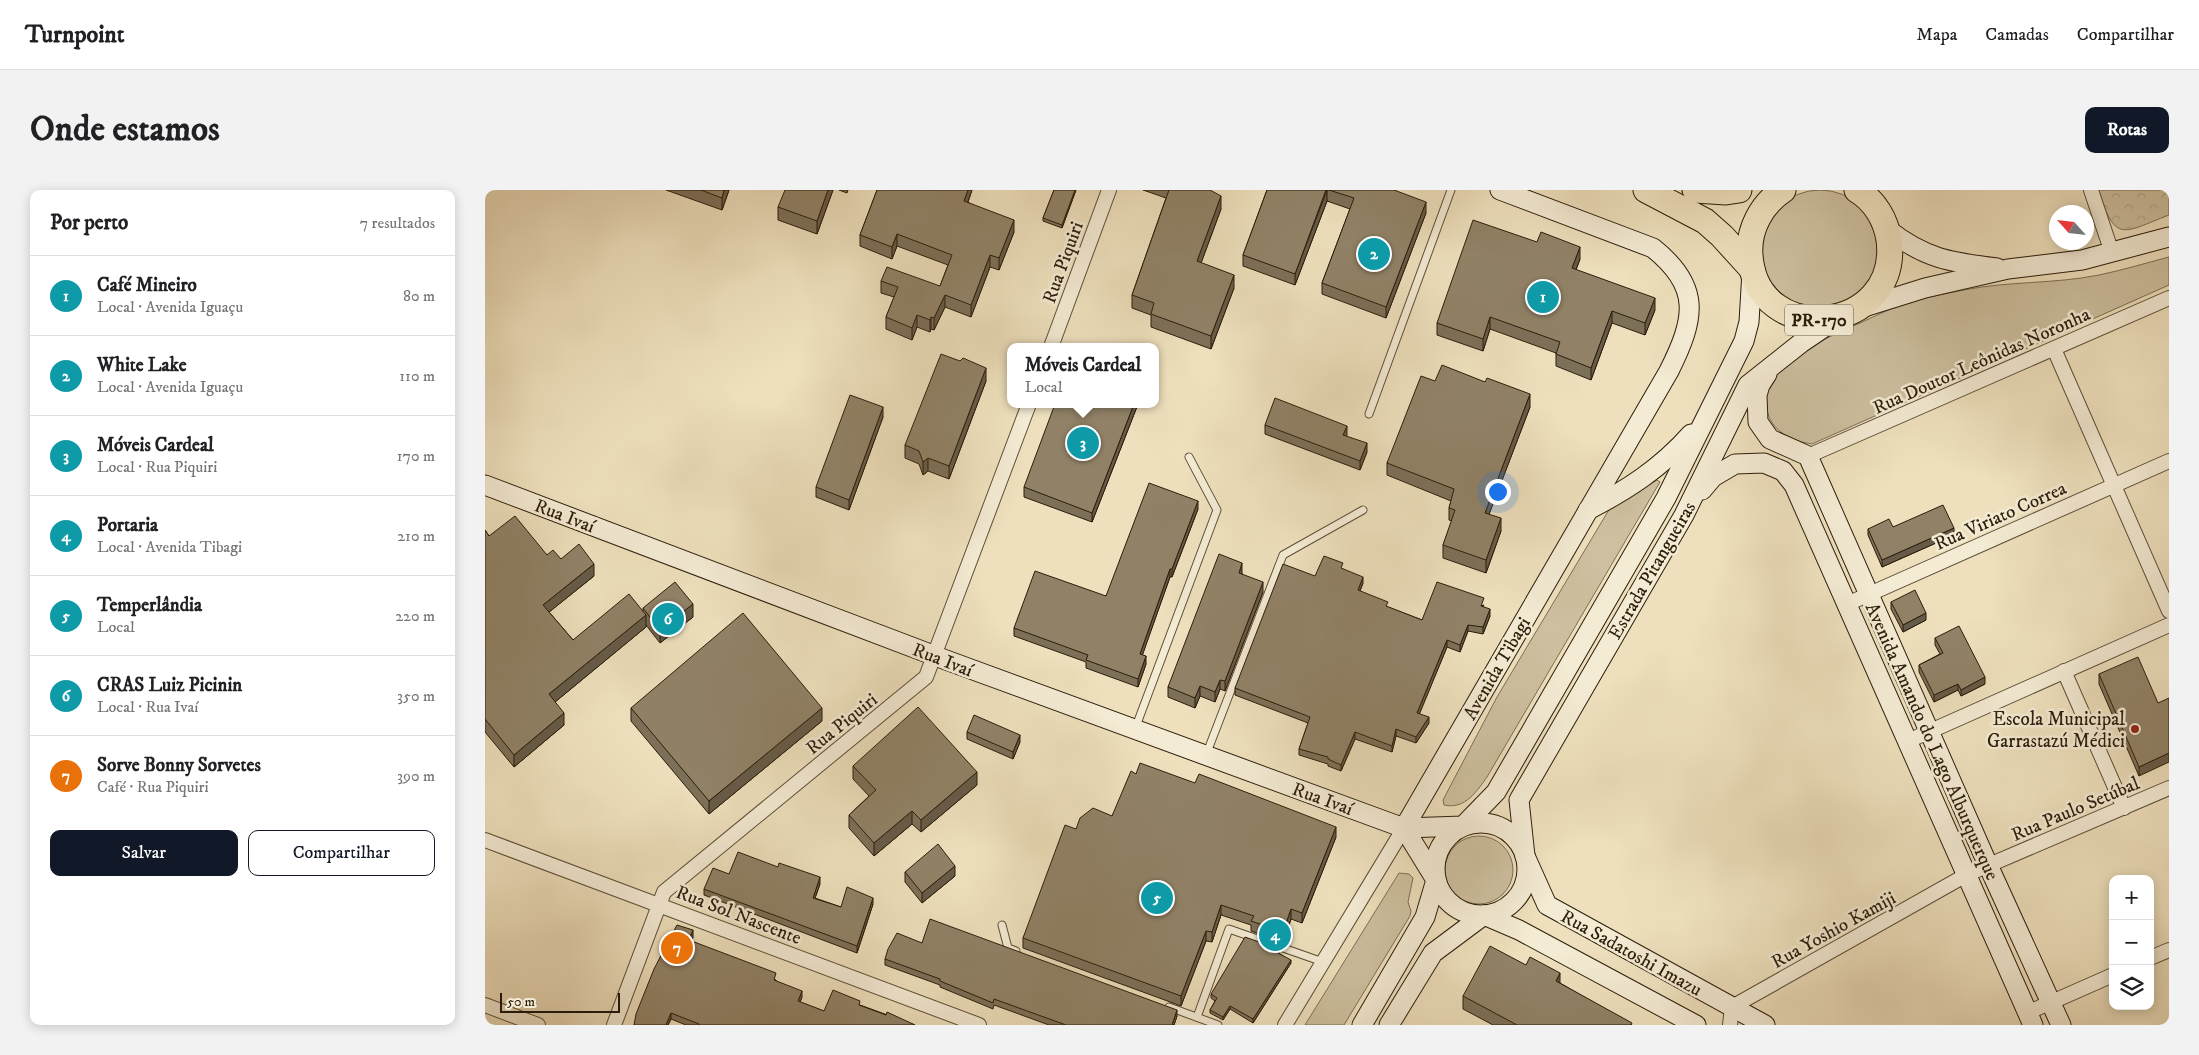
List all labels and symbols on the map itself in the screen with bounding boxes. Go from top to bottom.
north arrow [2049,205,2094,250]
street label: Rua Piquiri [1038,218,1090,307]
pin: 2 [1358,235,1390,273]
pin: 1 [1527,278,1559,316]
street label: Rua Doutor Leônidas Noronha [1870,303,2094,420]
road number: PR-170 [1785,304,1853,336]
pin: 3 [1067,424,1099,462]
street label: Rua Viriato Correa [1931,477,2070,556]
your location [1485,479,1511,505]
street label: Rua Ivaí [531,494,599,539]
street label: Estrada Pitangueiras [1604,498,1701,644]
street label: Avenida Amando do Lago Alburquerque [1859,599,2003,884]
pin: 6 [652,600,684,638]
street label: Avenida Tibagi [1459,613,1536,724]
street label: Rua Ivaí [909,638,977,683]
street label: Rua Piquiri [802,688,883,761]
place label: Escola Municipal Garrastazú Médici [1987,708,2125,753]
marker: Escola Municipal Garrastazú Médici [2129,723,2141,735]
street label: Rua Paulo Setúbal [2008,772,2143,847]
street label: Rua Ivaí [1289,778,1357,821]
pin: 5 [1141,879,1173,917]
street label: Rua Sol Nascente [673,881,804,950]
street label: Rua Yoshio Kamiji [1768,887,1900,974]
street label: Rua Sadatoshi Imazu [1557,905,1706,1002]
pin: 4 [1259,916,1291,954]
pin: 7 [661,929,693,967]
scale bar [500,990,620,1013]

